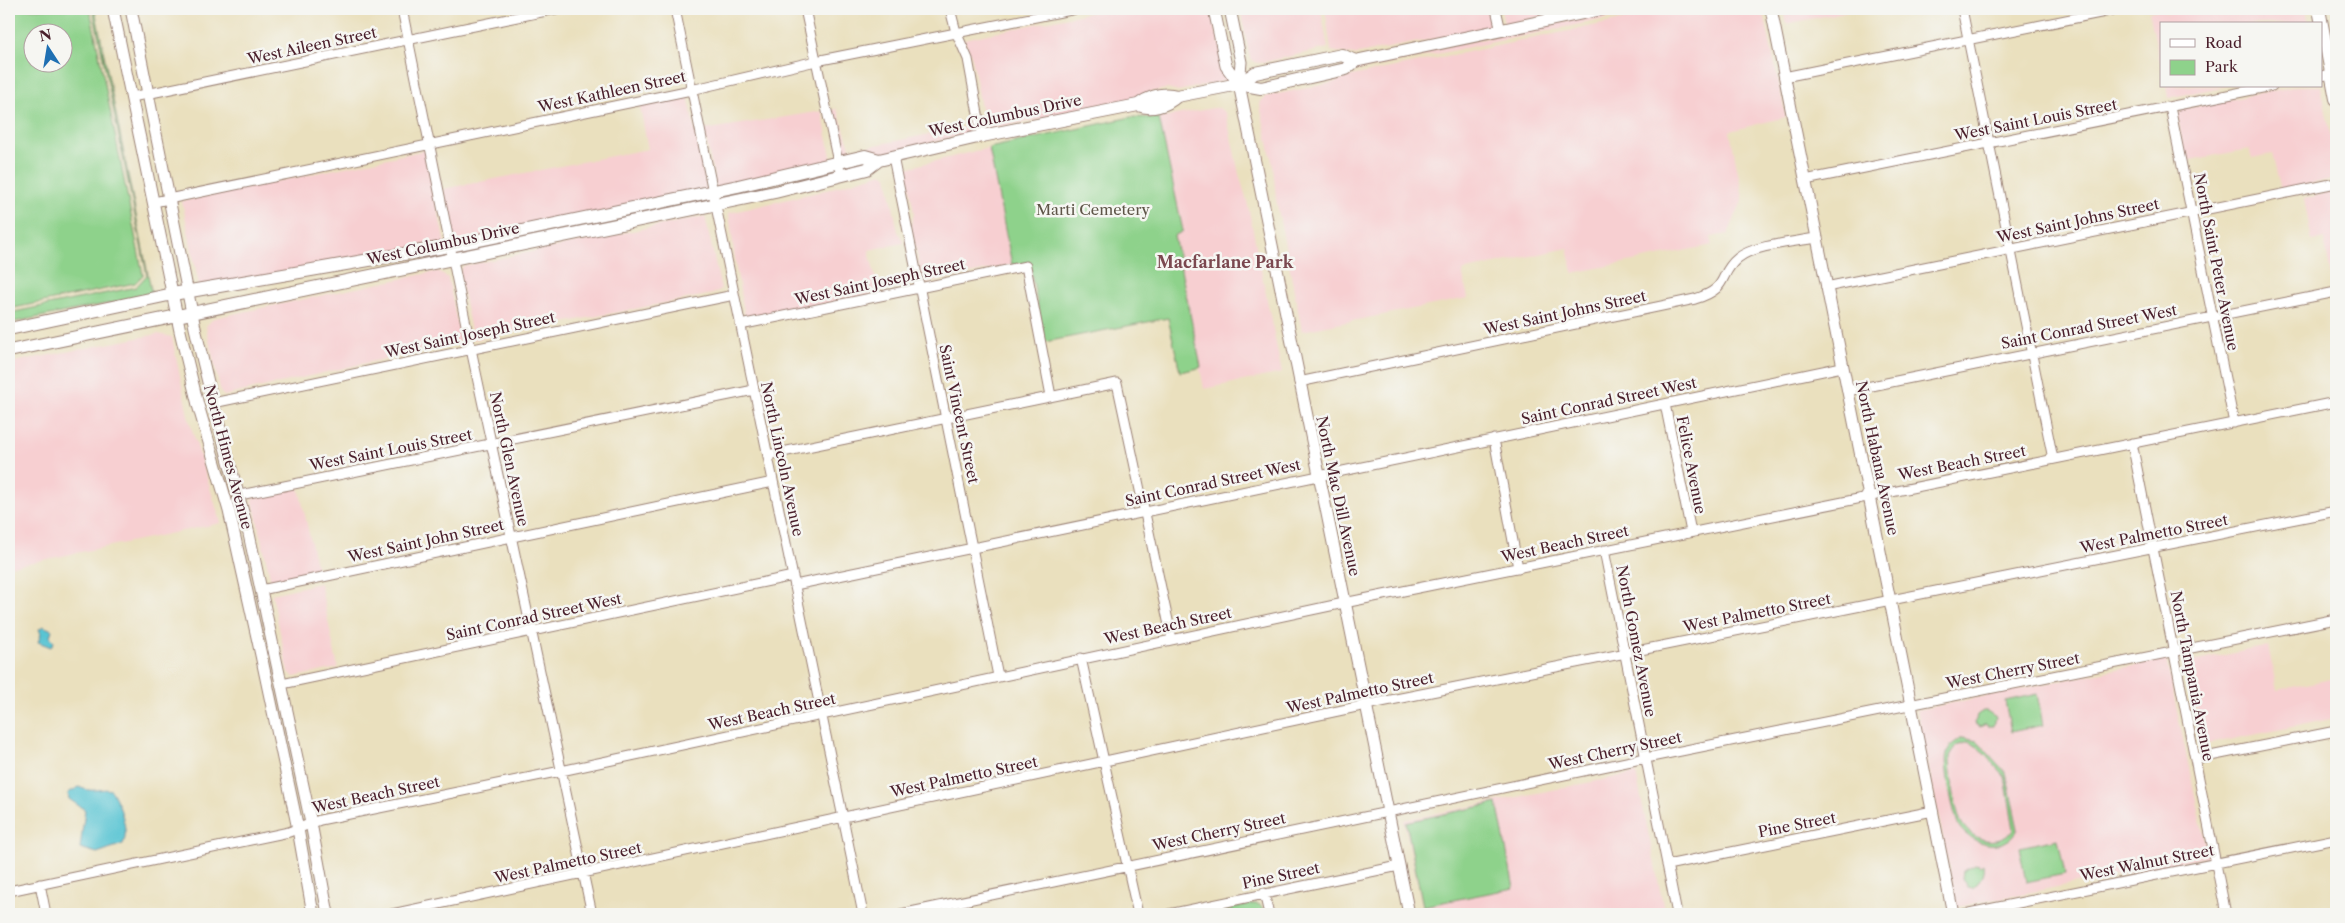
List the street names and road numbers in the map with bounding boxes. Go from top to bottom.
street label: West Aileen Street [245,22,379,69]
street label: West Kathleen Street [535,66,688,117]
street label: West Columbus Drive [926,90,1083,141]
street label: West Saint Louis Street [1952,94,2119,145]
street label: North Saint Peter Avenue [2190,171,2243,352]
street label: West Saint Johns Street [1994,194,2161,247]
street label: West Columbus Drive [364,218,521,269]
street label: West Saint Joseph Street [792,254,968,309]
street label: West Saint Johns Street [1481,286,1648,339]
street label: Saint Conrad Street West [1999,300,2179,353]
street label: West Saint Joseph Street [382,307,558,362]
street label: Saint Vincent Street [935,343,984,486]
street label: Saint Conrad Street West [1519,372,1699,428]
street label: North Habana Avenue [1852,379,1903,537]
street label: North Lincoln Avenue [757,380,808,538]
street label: North Himes Avenue [200,382,257,531]
street label: North Glen Avenue [486,390,533,528]
street label: North Mac Dill Avenue [1312,414,1365,578]
street label: Felice Avenue [1673,414,1710,516]
street label: West Saint Louis Street [307,424,474,475]
street label: West Beach Street [1895,441,2028,484]
street label: Saint Conrad Street West [1123,454,1303,510]
street label: West Palmetto Street [2077,510,2230,557]
street label: West Saint John Street [345,515,506,567]
street label: West Beach Street [1498,521,1631,567]
street label: North Gomez Avenue [1612,563,1661,718]
street label: Saint Conrad Street West [444,588,624,644]
street label: West Palmetto Street [1680,589,1833,636]
street label: North Tampania Avenue [2167,589,2218,763]
street label: West Beach Street [1101,603,1234,649]
street label: West Cherry Street [1944,648,2082,693]
street label: West Palmetto Street [1284,667,1436,718]
street label: West Beach Street [705,689,838,735]
street label: West Cherry Street [1546,727,1684,774]
street label: West Palmetto Street [888,751,1040,802]
street label: West Beach Street [309,772,442,818]
street label: West Cherry Street [1150,808,1288,855]
street label: Pine Street [1756,808,1838,841]
street label: West Palmetto Street [492,837,644,888]
street label: West Walnut Street [2077,840,2216,885]
street label: Pine Street [1240,858,1322,893]

